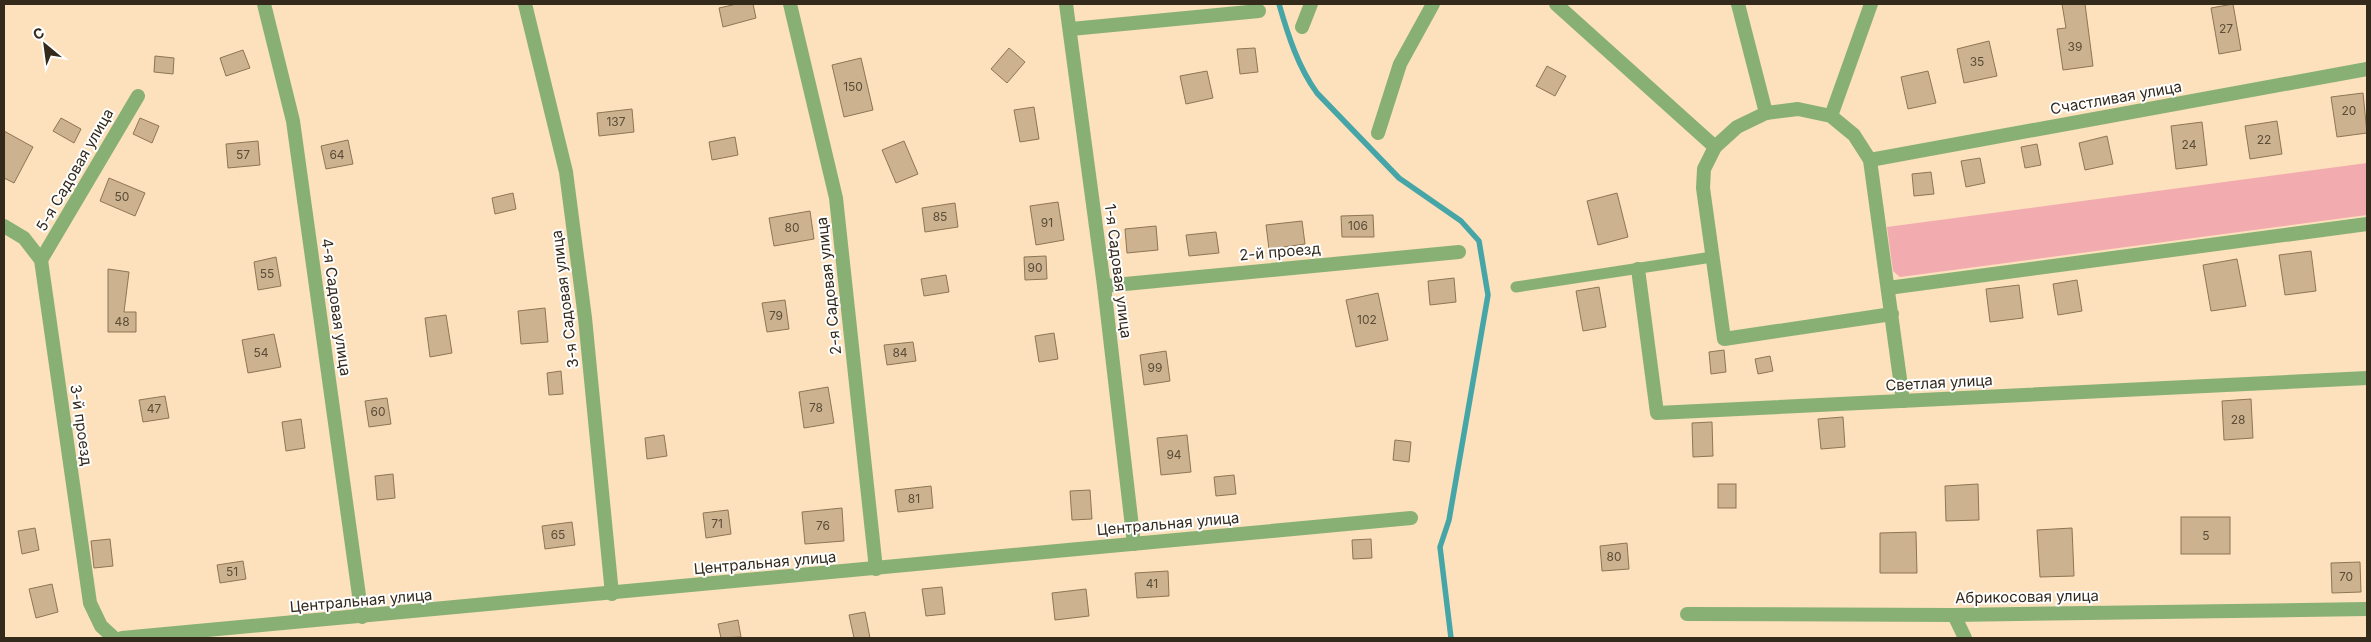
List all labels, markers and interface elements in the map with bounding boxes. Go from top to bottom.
north arrow [20,20,70,70]
house number: 27 [2219,21,2233,36]
text: С [30,23,47,43]
house number: 39 [2068,39,2082,54]
house number: 35 [1970,54,1984,69]
street label: Счастливая улица [2049,77,2183,118]
house number: 150 [843,79,863,94]
house number: 20 [2342,103,2356,118]
street label: 5-я Садовая улица [32,105,117,234]
house number: 137 [606,114,626,129]
house number: 22 [2257,132,2271,147]
house number: 24 [2182,137,2197,152]
house number: 57 [236,147,250,162]
house number: 64 [329,147,345,162]
house number: 50 [115,189,129,204]
street label: 1-я Садовая улица [1101,203,1136,339]
house number: 85 [933,209,947,224]
house number: 91 [1041,215,1053,230]
street label: 2-я Садовая улица [812,216,845,356]
house number: 106 [1348,218,1368,233]
house number: 80 [785,220,800,235]
street label: 3-я Садовая улица [547,229,582,369]
street label: 4-я Садовая улица [317,237,356,377]
street label: 2-й проезд [1238,238,1321,265]
house number: 90 [1027,260,1043,275]
house number: 55 [260,266,274,281]
house number: 79 [769,308,783,323]
house number: 102 [1357,312,1377,327]
house number: 48 [114,314,130,329]
house number: 54 [253,345,269,360]
house number: 84 [892,345,908,360]
house number: 99 [1148,360,1162,375]
street label: Светлая улица [1885,370,1993,395]
street label: 3-й проезд [66,383,97,467]
house number: 78 [809,400,823,415]
house number: 47 [147,401,161,416]
house number: 60 [370,404,386,419]
house number: 28 [2231,412,2245,427]
house number: 94 [1166,447,1182,462]
house number: 81 [908,491,920,506]
street label: Центральная улица [1096,508,1240,539]
house number: 71 [711,516,723,531]
house number: 76 [816,518,830,533]
house number: 65 [551,527,565,542]
house number: 5 [2202,528,2210,543]
street label: Центральная улица [693,547,837,578]
house number: 80 [1607,549,1622,564]
house number: 51 [226,564,238,579]
house number: 70 [2339,569,2353,584]
house number: 41 [1146,576,1158,591]
street label: Центральная улица [289,585,433,616]
street label: Абрикосовая улица [1955,586,2099,607]

